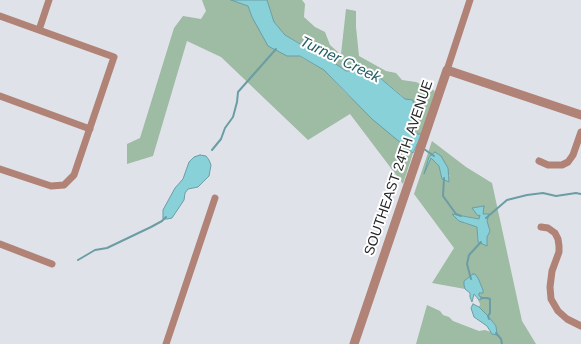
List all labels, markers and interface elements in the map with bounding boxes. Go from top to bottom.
water label: Turner Creek [297,33,383,87]
street label: SOUTHEAST 24TH AVENUE [361,78,437,258]

